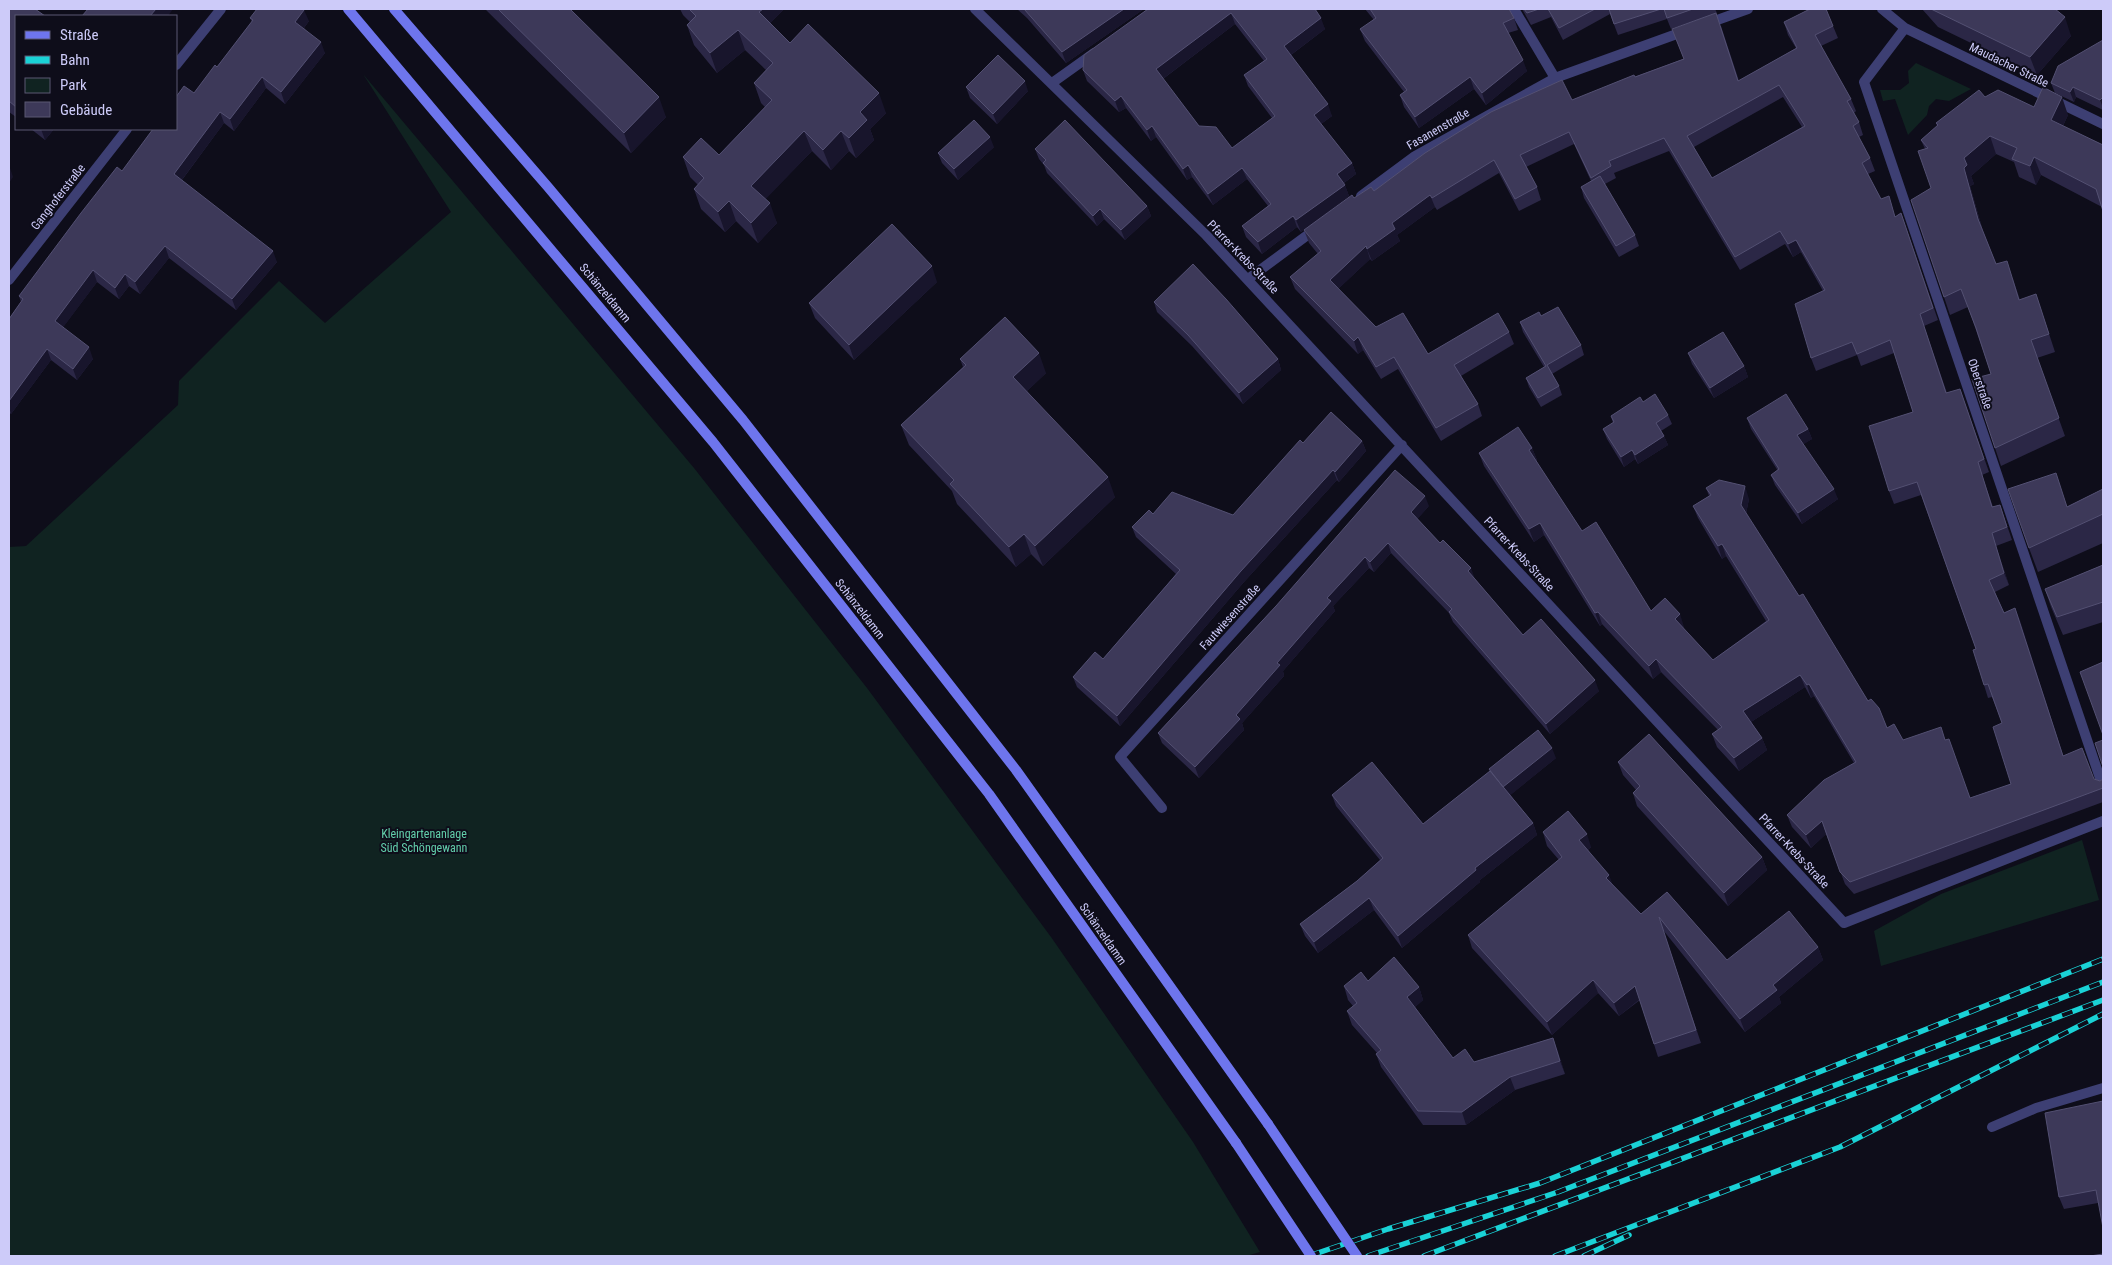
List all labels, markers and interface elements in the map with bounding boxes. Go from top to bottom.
legend [15,15,178,130]
text: Straße [60,26,99,44]
street label: Maudacher Straße [1967,40,2051,90]
text: Bahn [60,51,90,69]
text: Park [60,76,87,94]
text: Gebäude [60,101,112,119]
street label: Fasanenstraße [1404,105,1472,153]
street label: Ganghoferstraße [28,161,88,233]
street label: Pfarrer-Krebs-Straße [1204,217,1282,297]
street label: Schänzeldamm [576,261,634,325]
street label: Oberstraße [1965,357,1995,411]
street label: Pfarrer-Krebs-Straße [1481,514,1557,594]
street label: Schänzeldamm [832,576,888,642]
street label: Fautwiesenstraße [1197,581,1264,653]
street label: Pfarrer-Krebs-Straße [1756,811,1832,891]
park label: Kleingartenanlage Süd Schöngewann [381,827,468,855]
street label: Schänzeldamm [1076,900,1130,968]

